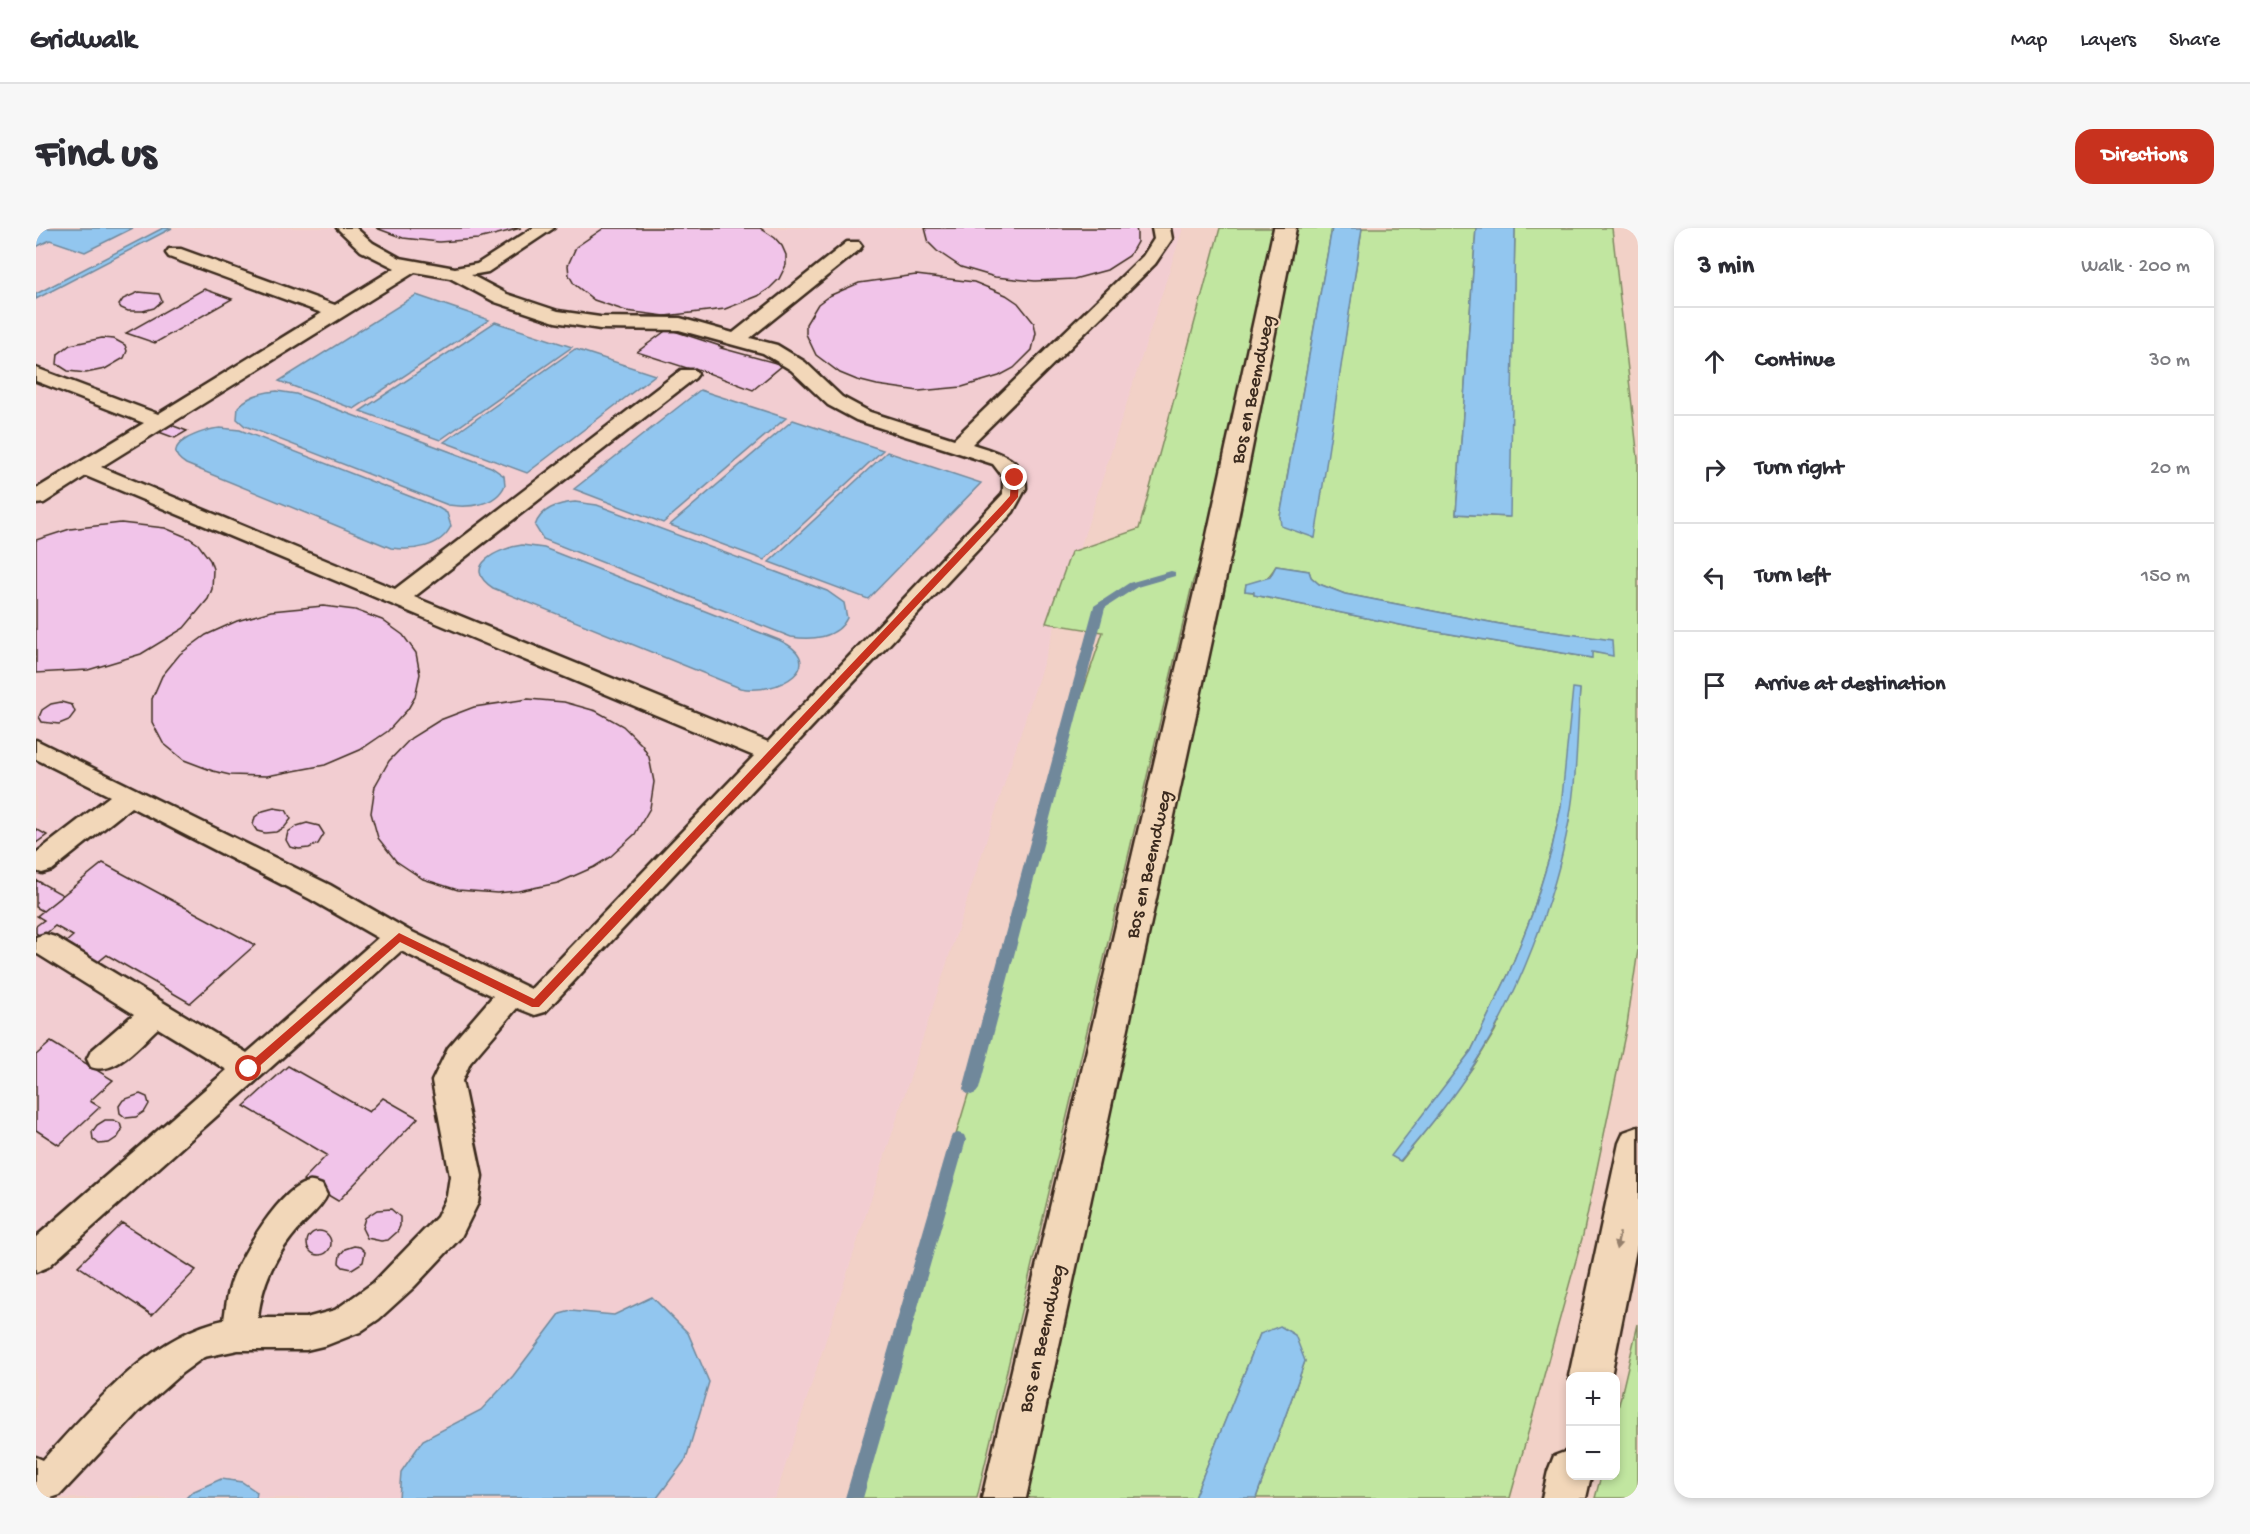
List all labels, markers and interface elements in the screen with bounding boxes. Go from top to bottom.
text: Gridwalk [30,25,136,58]
text: Map [2011,29,2047,54]
text: Layers [2080,29,2136,54]
text: Share [2169,29,2220,54]
button: Directions [2075,129,2214,184]
text: Find us [36,132,156,181]
text: 3 min [1698,252,1754,283]
text: Walk · 200 m [2081,256,2190,279]
street label: Bos en Beemdweg [1227,313,1281,467]
icon: ahead [1698,345,1731,378]
text: Continue [1755,348,1835,374]
text: 30 m [2149,350,2190,373]
icon: right [1698,453,1731,486]
text: Turn right [1755,456,1843,482]
text: 20 m [2150,458,2190,481]
route end [1001,464,1027,490]
icon: left [1698,561,1731,594]
text: Turn left [1755,564,1829,590]
text: 150 m [2141,566,2190,589]
icon: arrive [1698,669,1731,702]
text: Arrive at destination [1755,672,1945,698]
street label: Bos en Beemdweg [1122,789,1179,942]
route start [235,1055,261,1081]
one-way arrow [1613,1232,1622,1251]
street label: Bos en Beemdweg [1015,1263,1072,1416]
map controls [1566,1372,1620,1480]
button: + [1566,1372,1620,1426]
button: − [1566,1426,1620,1480]

